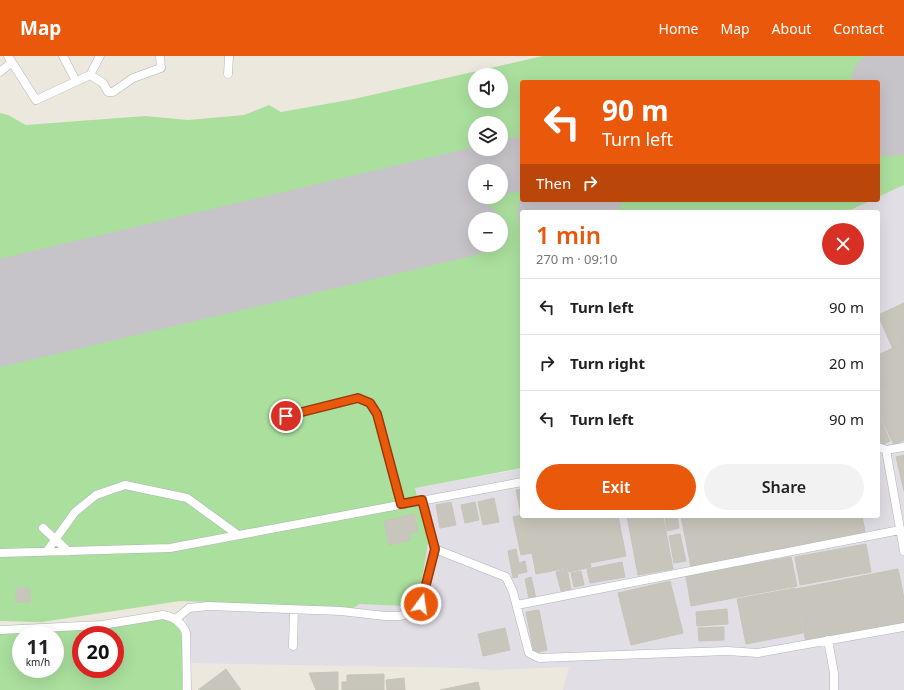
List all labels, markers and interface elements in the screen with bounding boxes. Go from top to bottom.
text: Map [20,15,61,41]
text: Home [659,19,698,38]
text: Map [720,19,750,38]
text: About [772,19,811,38]
text: Contact [833,19,884,38]
map controls [468,68,508,252]
button: sound [468,68,508,108]
text: 90 m [602,91,669,129]
icon: left [536,96,588,148]
button: layers [468,116,508,156]
text: Turn left [602,127,673,151]
button: + [468,164,508,204]
icon: right [579,172,601,194]
text: Then [536,173,571,193]
button: − [468,212,508,252]
text: 1 min [536,218,601,251]
button: close [822,223,864,265]
text: 270 m · 09:10 [536,250,617,268]
icon: left [536,296,558,318]
text: Turn left [570,297,634,317]
text: 90 m [829,297,864,317]
icon: right [536,352,558,374]
text: Turn right [570,353,645,373]
text: 20 m [829,353,864,373]
pin [269,399,303,433]
icon: arrive [275,405,297,427]
icon: left [536,408,558,430]
text: Turn left [570,409,634,429]
text: 90 m [829,409,864,429]
button: Exit [536,464,696,510]
button: Share [704,464,864,510]
position arrow [400,583,442,625]
speed limit sign: 20 [72,626,124,678]
text: 11 [27,633,49,660]
text: km/h [26,655,50,669]

